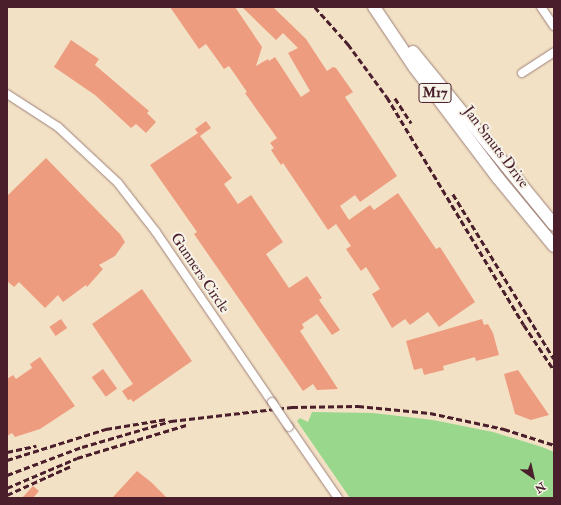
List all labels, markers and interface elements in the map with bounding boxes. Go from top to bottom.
road number: M17 [418,81,452,105]
street label: Jan Smuts Drive [459,103,533,191]
street label: Gunners Circle [167,230,233,316]
north arrow [513,457,553,497]
text: N [532,479,548,496]

